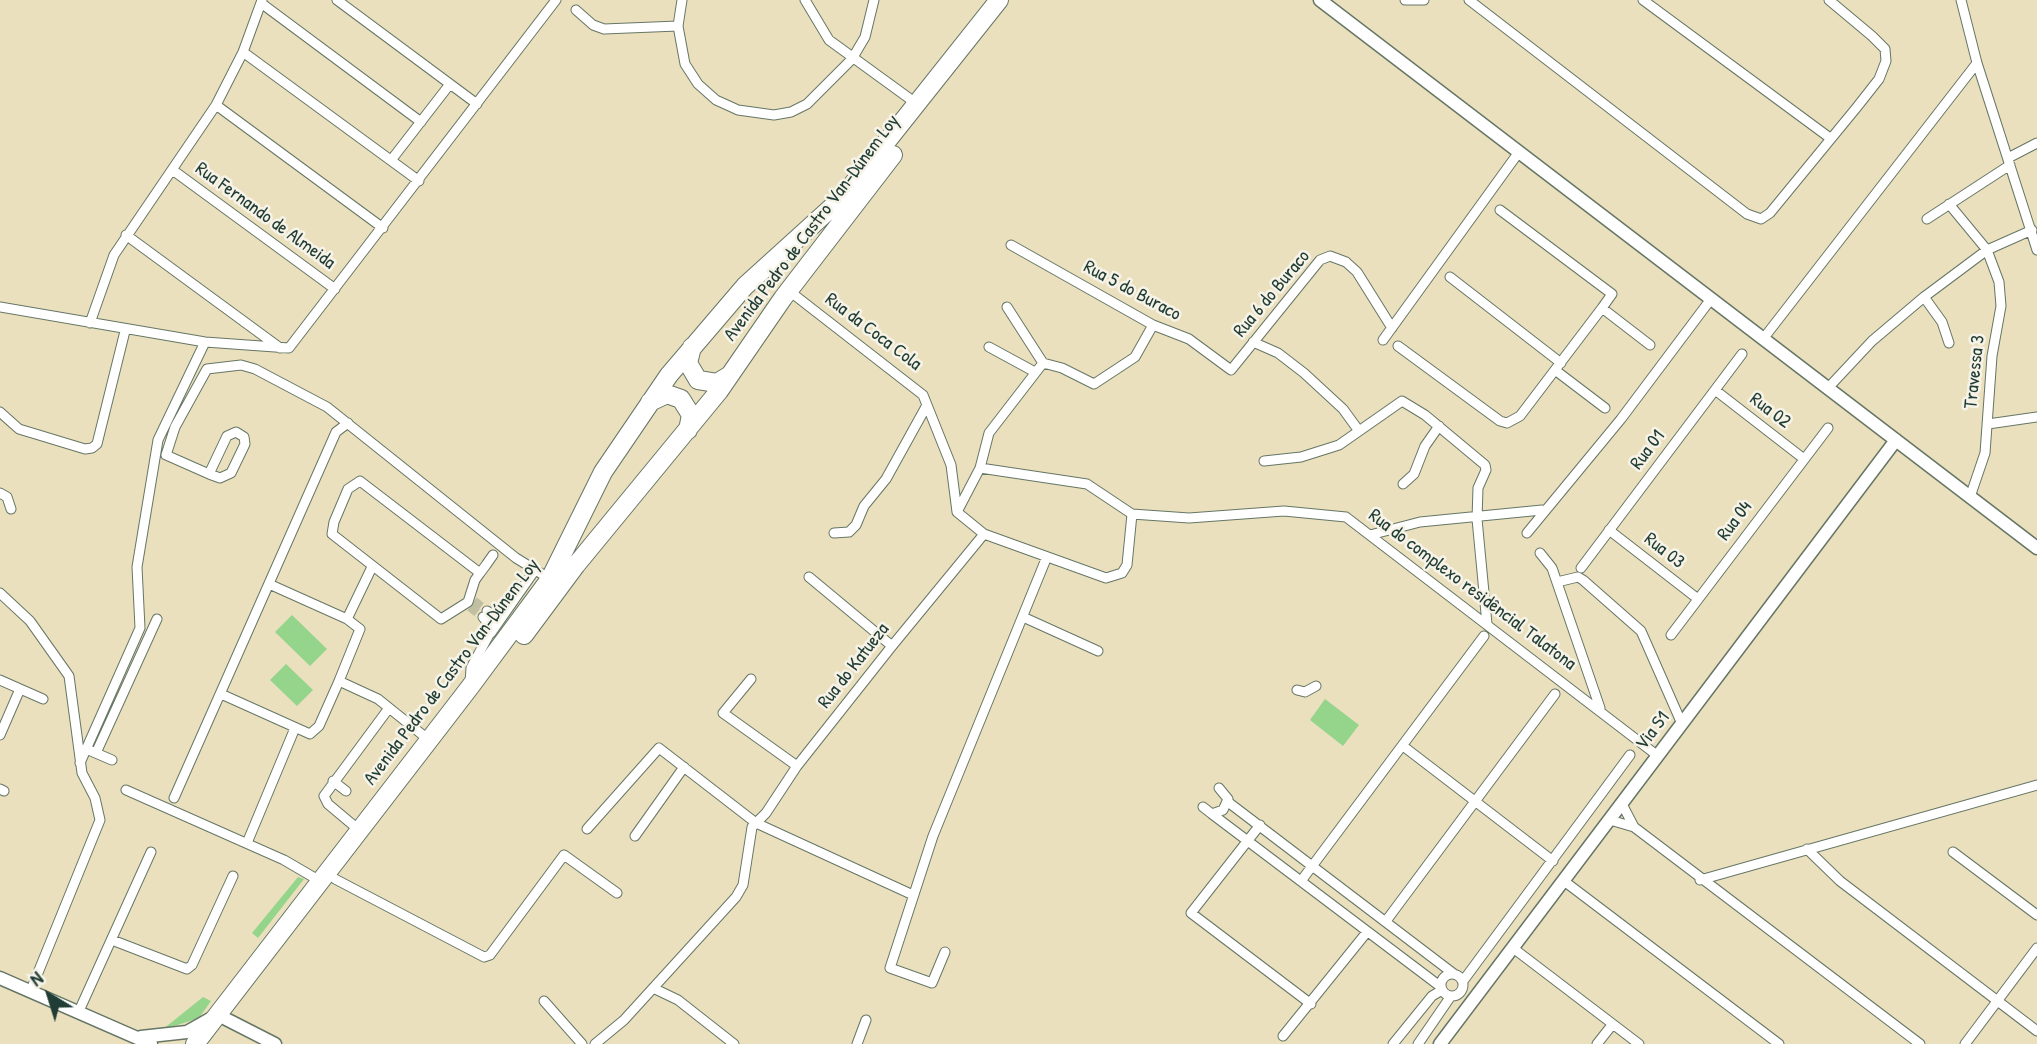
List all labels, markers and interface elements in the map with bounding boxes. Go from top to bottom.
street label: Avenida Pedro de Castro Van-Dúnem Loy [719,110,905,346]
street label: Rua Fernando de Almeida [191,158,339,274]
street label: Rua 6 do Buraco [1229,246,1315,342]
street label: Rua 5 do Buraco [1079,256,1185,326]
street label: Rua da Coca Cola [820,288,926,376]
street label: Travessa 3 [1960,334,1990,410]
street label: Rua 02 [1745,388,1795,434]
street label: Rua 01 [1626,426,1670,474]
street label: Rua 04 [1713,497,1757,545]
street label: Rua do complexo residêncial Talatona [1364,504,1580,676]
street label: Rua 03 [1639,528,1689,574]
street label: Avenida Pedro de Castro Van-Dúnem Loy [359,554,545,790]
street label: Rua do Katueza [814,619,894,713]
street label: Via S1 [1631,707,1675,755]
north arrow [14,960,84,1030]
text: N [24,965,48,992]

